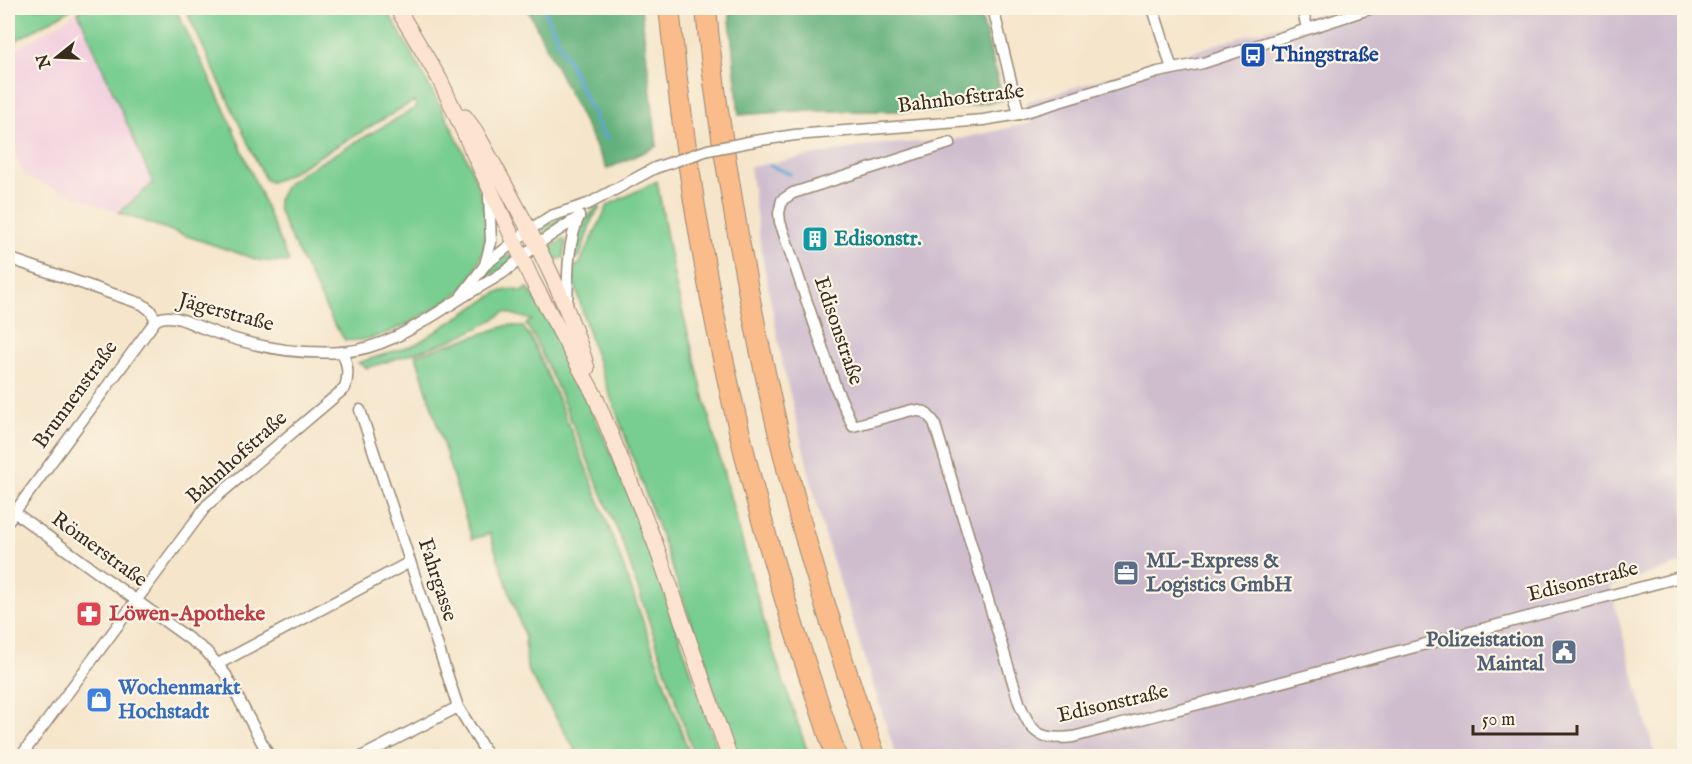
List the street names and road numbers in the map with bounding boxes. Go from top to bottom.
street label: Bahnhofstraße [896,78,1026,120]
street label: Edisonstraße [807,273,869,389]
street label: Jägerstraße [173,287,277,339]
street label: Brunnenstraße [28,335,125,455]
street label: Bahnhofstraße [181,405,294,511]
street label: Römerstraße [46,506,153,594]
street label: Fahrgasse [411,535,463,625]
street label: Edisonstraße [1525,555,1641,609]
street label: Edisonstraße [1055,678,1171,730]

